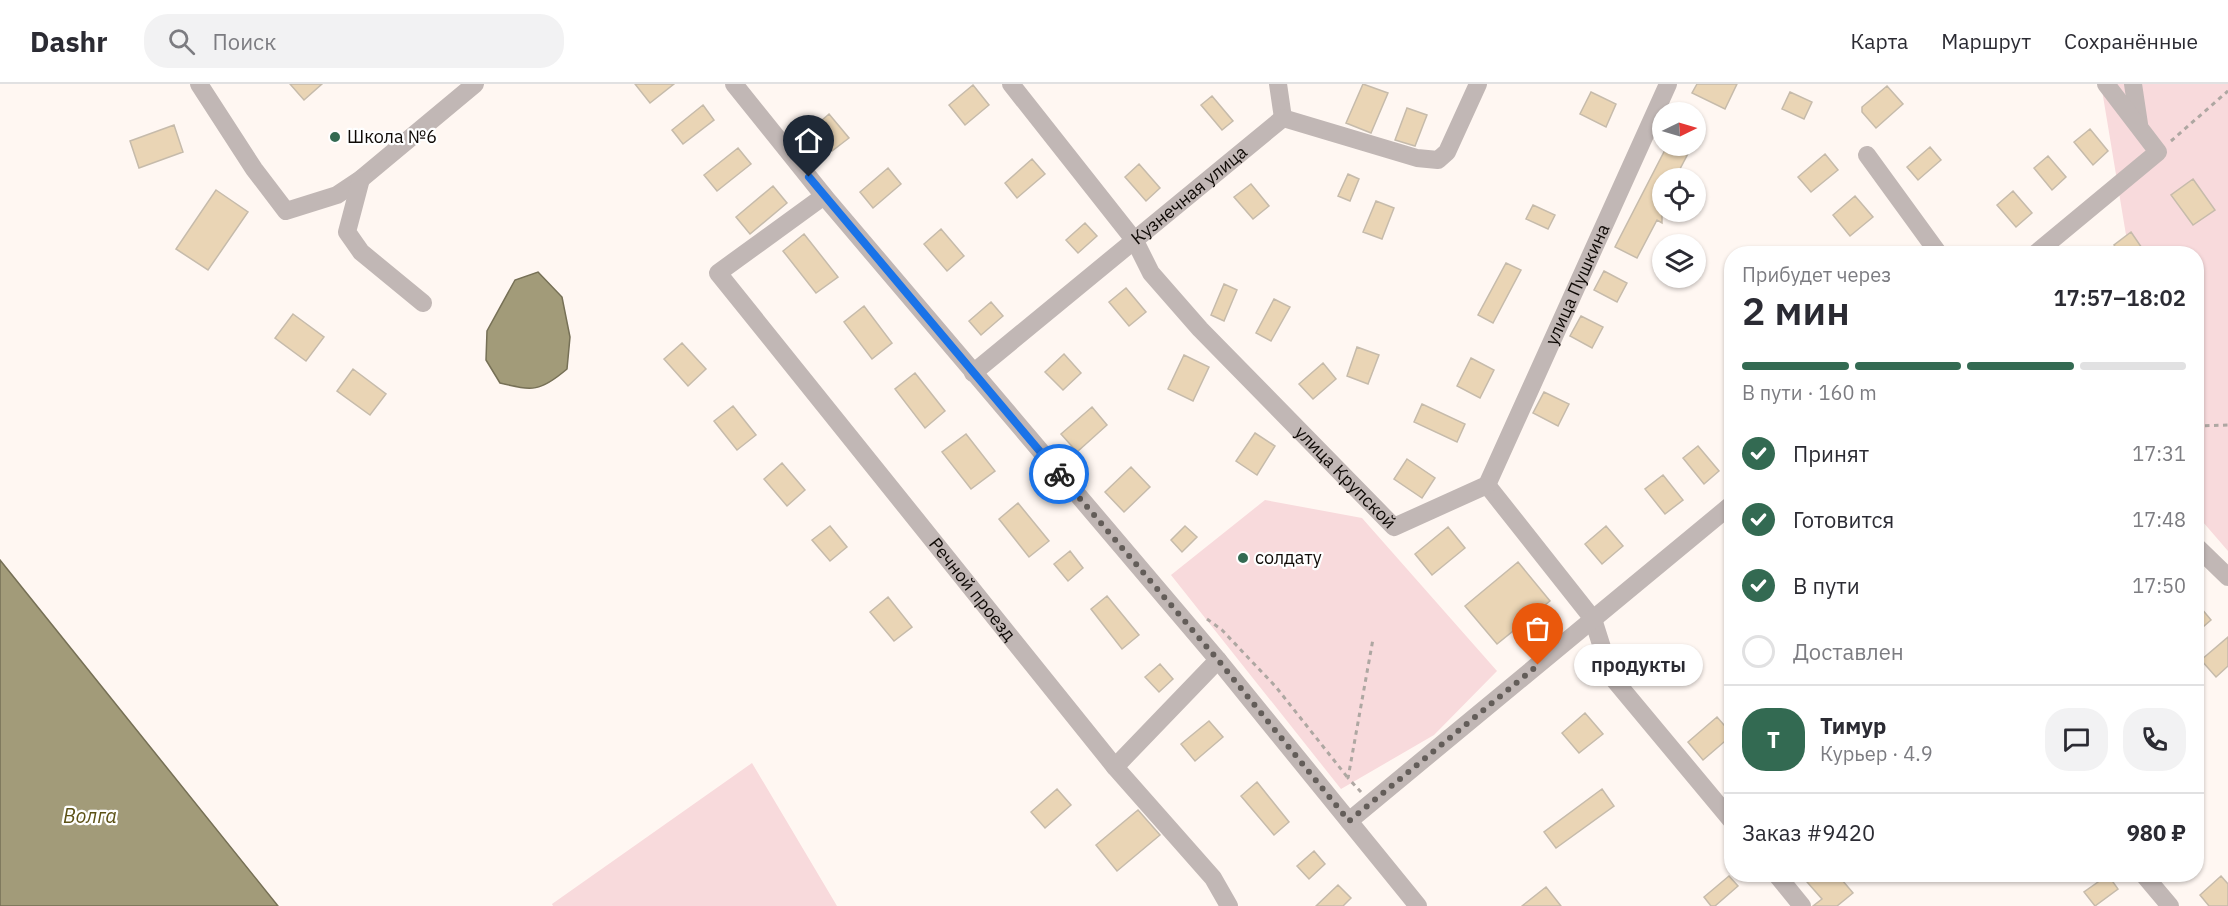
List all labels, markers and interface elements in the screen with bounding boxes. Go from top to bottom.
search box [144,14,564,68]
text: Dashr [30,23,108,60]
icon: search [165,25,198,58]
text: Поиск [213,27,276,56]
text: Карта [1850,27,1908,55]
text: Маршрут [1941,27,2031,55]
text: Сохранённые [2064,27,2198,55]
north arrow [1652,102,1706,156]
map controls [1652,102,1706,288]
pin [783,115,834,177]
icon: home [792,124,825,157]
place label: Школа №6 [347,125,437,148]
marker: Школа №6 [328,130,342,144]
street label: Кузнечная улица [1126,140,1252,249]
button: locate [1652,168,1706,222]
street label: улица Пушкина [1540,220,1615,349]
button: layers [1652,234,1706,288]
text: Прибудет через [1742,261,1891,288]
text: 17:57–18:02 [2053,283,2186,312]
text: 2 мин [1742,285,1850,336]
text: В пути · 160 m [1742,379,1877,406]
street label: улица Крупской [1290,421,1401,533]
icon: check [1742,437,1775,470]
text: Принят [1793,439,1869,468]
text: 17:31 [2132,440,2186,467]
courier [1029,444,1089,504]
icon: bike [1043,458,1076,491]
icon: check [1742,503,1775,536]
text: Готовится [1793,505,1894,534]
text: 17:48 [2132,506,2186,533]
street label: Речной проезд [924,533,1021,646]
place label: солдату [1255,546,1322,569]
marker: солдату [1236,551,1250,565]
icon: check [1742,569,1775,602]
text: В пути [1793,571,1860,600]
text: 17:50 [2132,572,2186,599]
pin [1512,603,1563,665]
icon: bag [1521,612,1554,645]
text: Доставлен [1793,637,1904,666]
callout: продукты [1574,644,1703,686]
text: продукты [1591,651,1686,678]
button: chat [2045,708,2108,771]
button: phone [2123,708,2186,771]
text: Тимур [1820,711,1886,740]
text: Т [1767,725,1780,754]
text: Курьер · 4.9 [1820,740,1933,767]
water label: Волга [63,802,117,829]
text: Заказ #9420 [1742,818,1875,847]
text: 980 ₽ [2127,818,2186,847]

